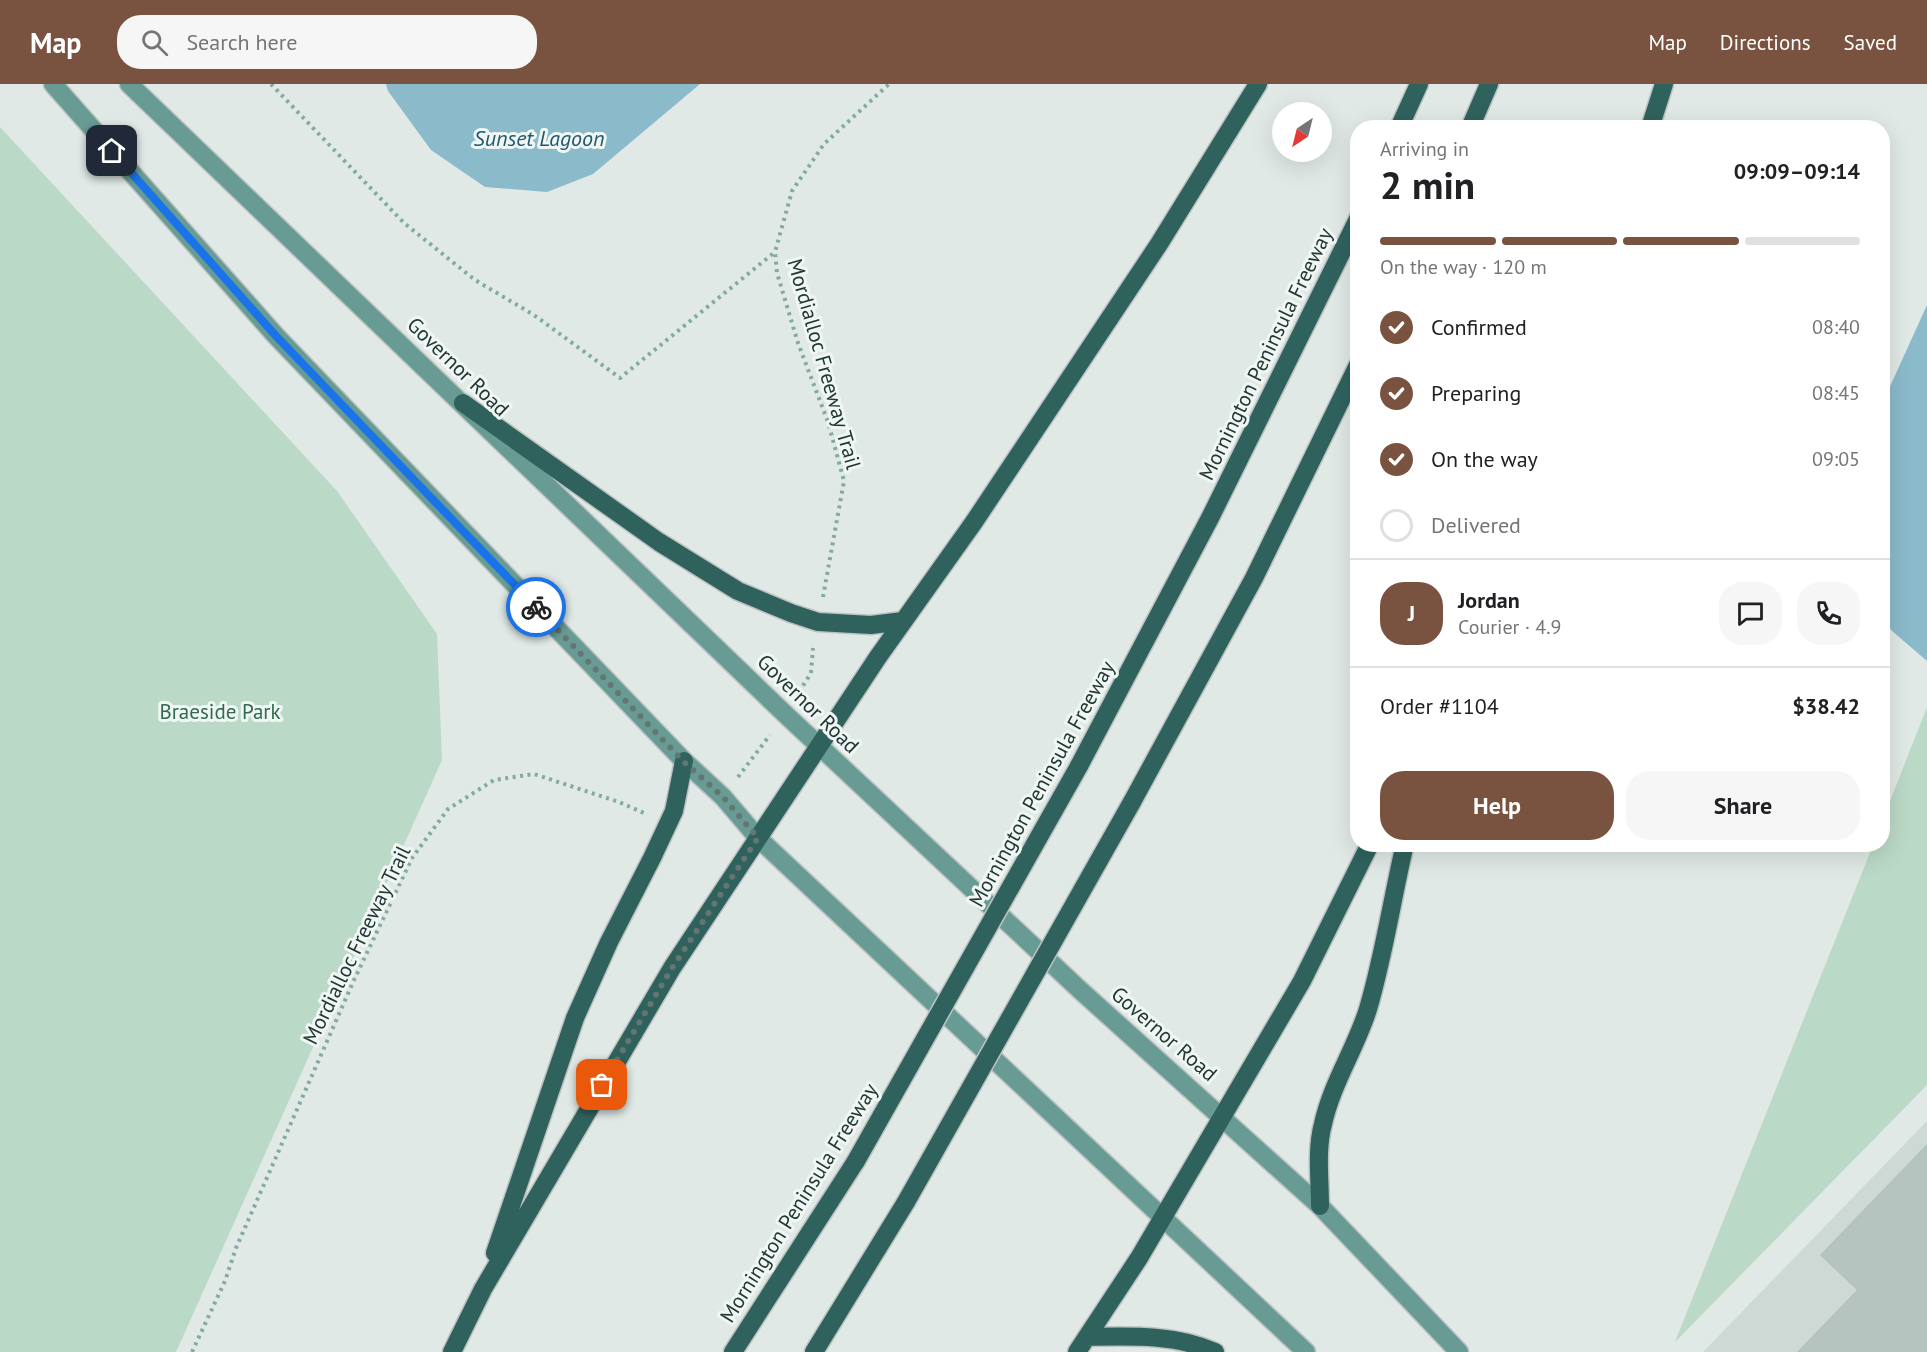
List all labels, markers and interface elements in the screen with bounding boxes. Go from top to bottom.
search box [117,15,537,69]
text: Map [30,24,81,61]
icon: search [138,26,171,59]
text: Search here [186,28,297,56]
text: Map [1648,29,1687,56]
text: Directions [1720,29,1811,56]
text: Saved [1844,29,1897,56]
north arrow [1272,102,1332,162]
map controls [1272,102,1332,162]
water label: Sunset Lagoon [474,124,604,152]
pin [86,125,137,176]
icon: home [95,134,128,167]
text: Arriving in [1380,136,1469,162]
text: 09:09–09:14 [1734,157,1860,185]
text: 2 min [1380,159,1475,210]
street label: Mornington Peninsula Freeway [1193,223,1339,484]
text: On the way · 120 m [1380,254,1547,280]
street label: Mordialloc Freeway Trail [781,255,867,472]
street label: Governor Road [402,311,515,422]
icon: check [1380,311,1413,344]
text: Confirmed [1431,313,1527,341]
text: 08:40 [1812,314,1860,340]
icon: check [1380,377,1413,410]
text: Preparing [1431,379,1521,407]
text: 08:45 [1812,380,1860,406]
icon: check [1380,443,1413,476]
text: On the way [1431,445,1538,473]
text: 09:05 [1812,446,1860,472]
text: Delivered [1431,511,1521,539]
courier [506,577,566,637]
button: chat [1719,582,1782,645]
button: phone [1797,582,1860,645]
text: Jordan [1458,586,1520,614]
icon: bike [520,591,553,624]
text: J [1408,599,1415,627]
text: Courier · 4.9 [1458,614,1561,640]
street label: Governor Road [752,648,865,759]
street label: Mornington Peninsula Freeway [963,656,1121,912]
text: Order #1104 [1380,692,1499,720]
text: $38.42 [1792,692,1860,720]
park label: Braeside Park [159,698,281,725]
button: Help [1380,771,1614,840]
button: Share [1626,771,1860,840]
street label: Mordialloc Freeway Trail [297,841,416,1049]
street label: Governor Road [1106,980,1223,1087]
pin [576,1059,627,1110]
icon: bag [585,1068,618,1101]
street label: Mornington Peninsula Freeway [714,1078,884,1327]

